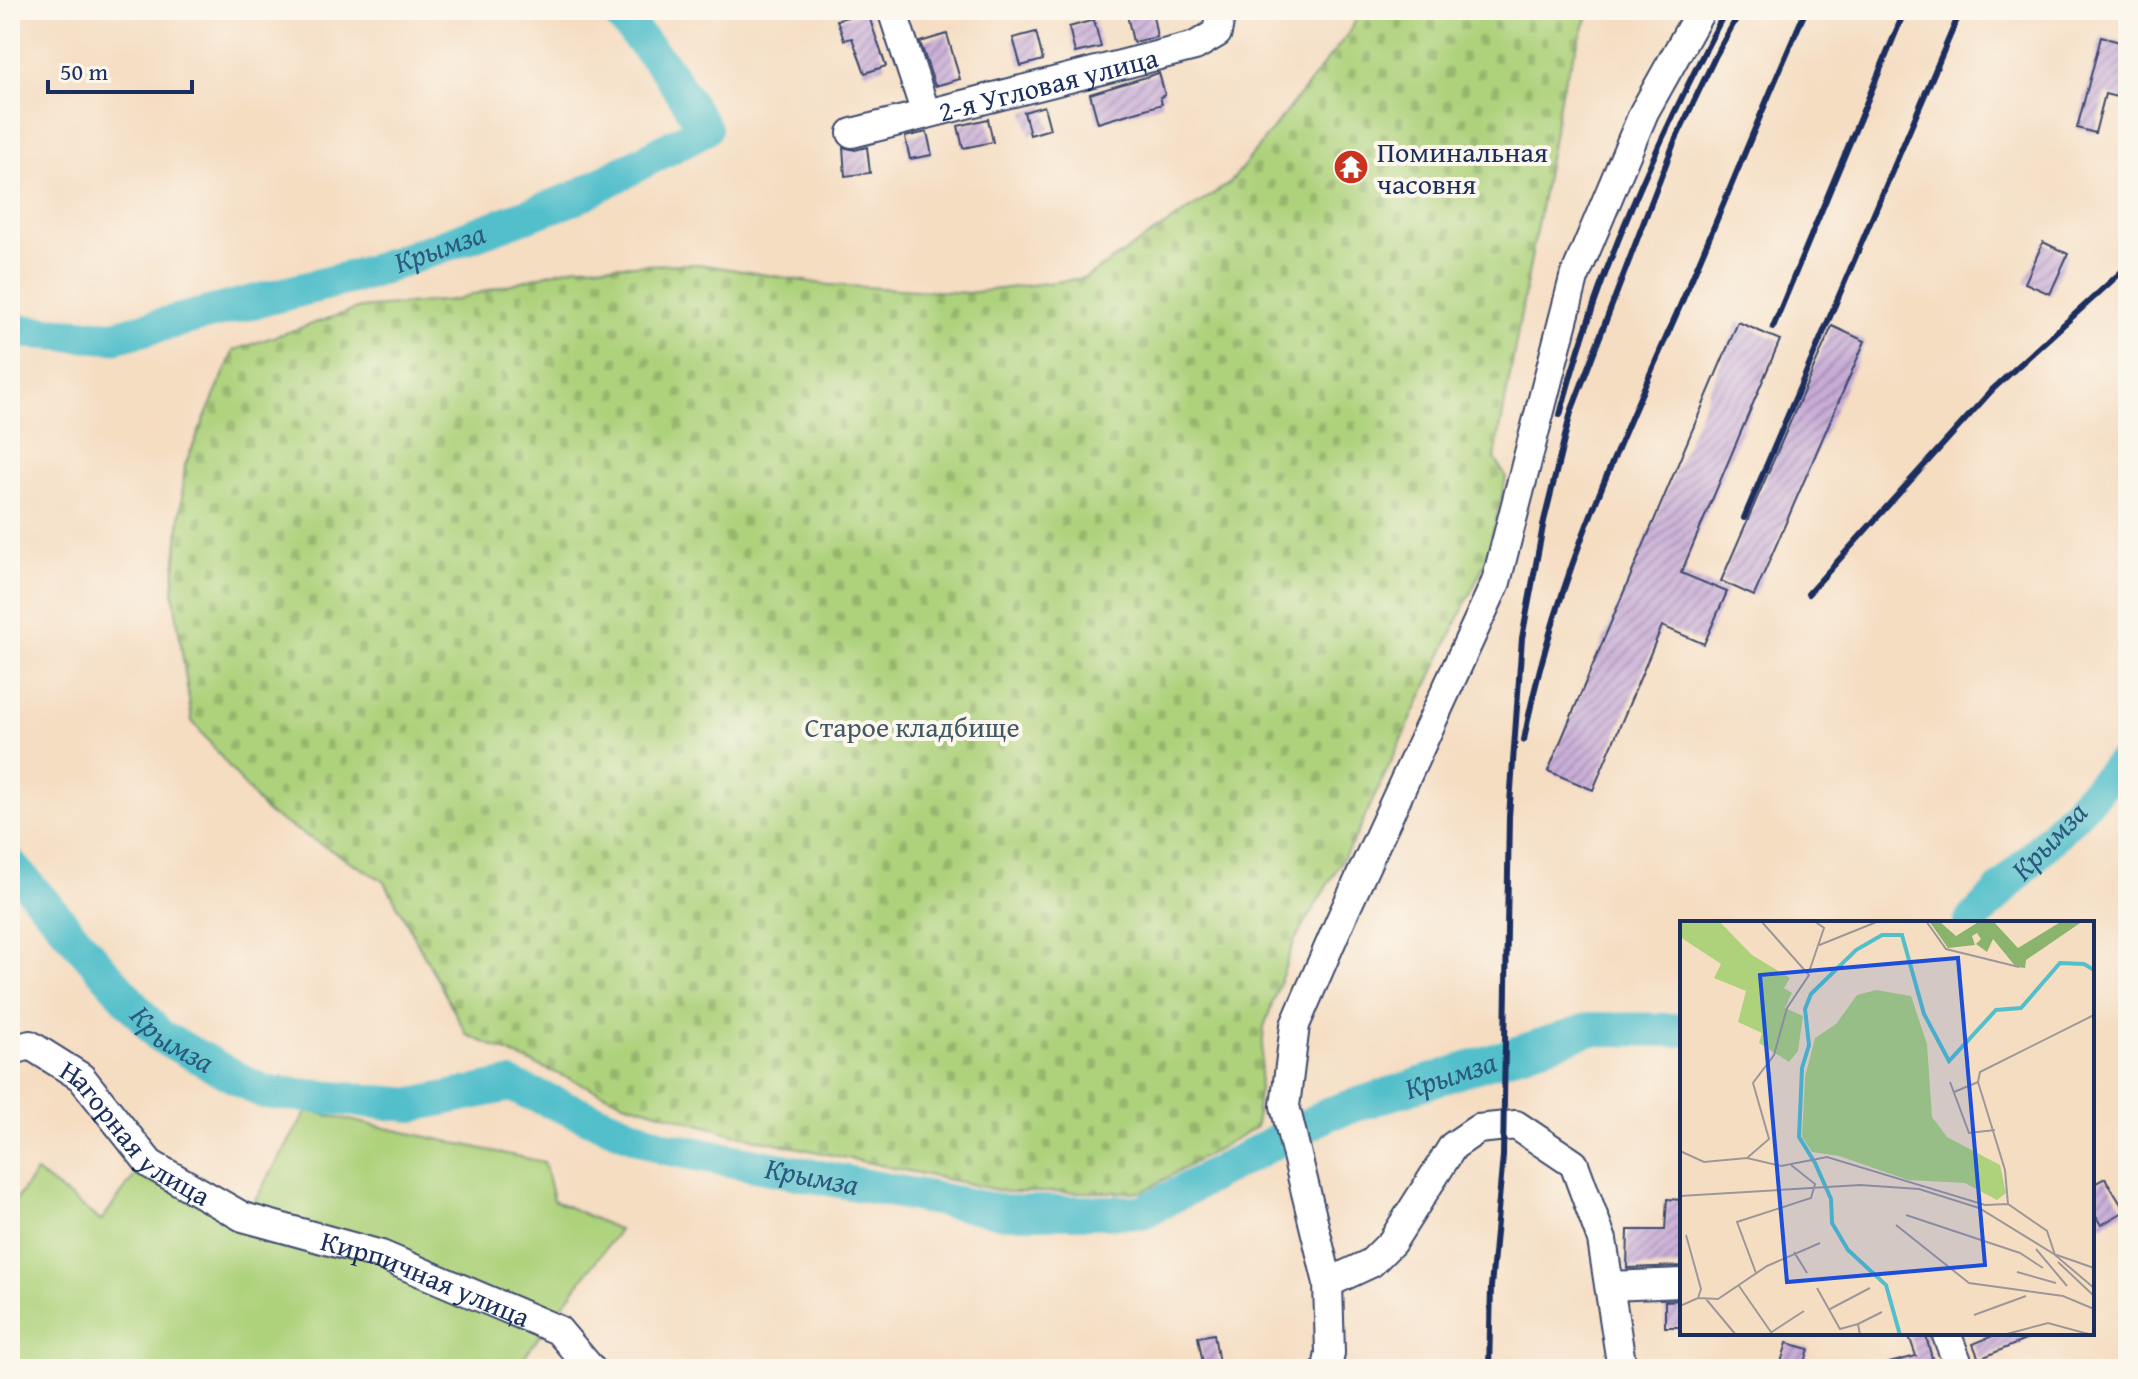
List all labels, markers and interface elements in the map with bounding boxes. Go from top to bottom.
street label: 2-я Угловая улица [934,36,1163,131]
scale bar [48,44,192,94]
text: 50 m [60,54,108,89]
place label: Поминальная часовня [1377,131,1548,204]
temple icon: Поминальная часовня [1332,148,1370,186]
water label: Крымза [388,210,491,284]
park label: Старое кладбище [804,706,1020,747]
water label: Крымза [2000,791,2097,890]
inset map [1680,921,2094,1335]
water label: Крымза [120,995,222,1084]
water label: Крымза [1398,1039,1502,1110]
street label: Нагорная улица [53,1049,219,1215]
water label: Крымза [762,1145,863,1206]
street label: Кирпичная улица [316,1219,538,1337]

